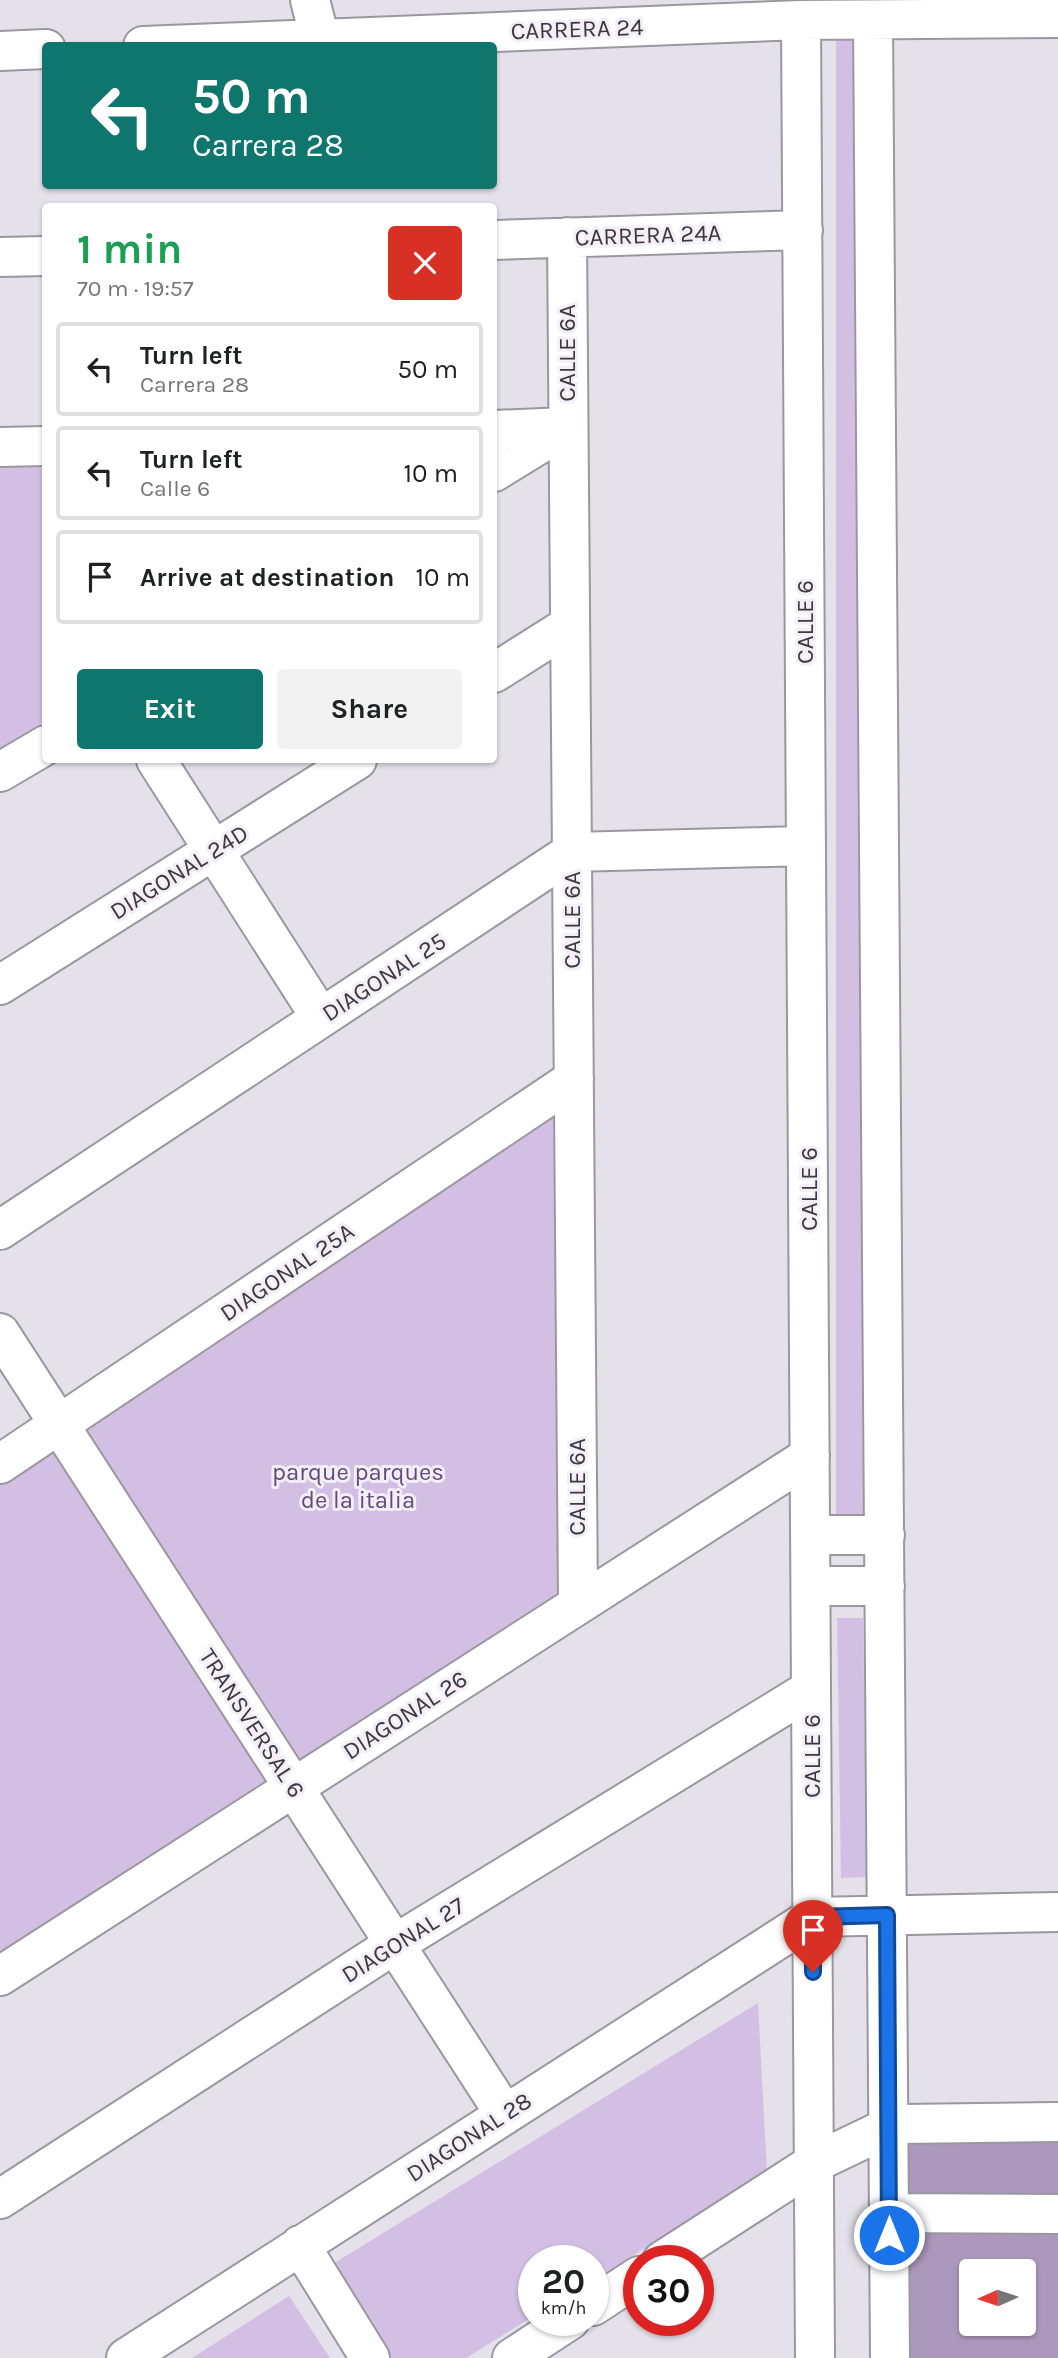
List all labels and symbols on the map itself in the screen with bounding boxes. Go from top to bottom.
street label: CARRERA 24 [510,13,644,45]
street label: CARRERA 24A [574,218,722,252]
street label: CALLE 6A [553,304,581,402]
street label: CALLE 6 [791,580,819,664]
street label: DIAGONAL 24D [105,818,253,926]
street label: CALLE 6A [558,871,586,969]
street label: DIAGONAL 25 [317,927,451,1027]
street label: CALLE 6 [795,1147,823,1231]
street label: DIAGONAL 25A [215,1217,360,1327]
street label: CALLE 6A [563,1438,591,1536]
park label: parque parques de la italia [272,1458,444,1514]
street label: TRANSVERSAL 6 [193,1643,311,1803]
street label: DIAGONAL 26 [338,1665,472,1765]
street label: CALLE 6 [798,1714,826,1798]
street label: DIAGONAL 27 [336,1891,470,1989]
pin [783,1900,843,1972]
street label: DIAGONAL 28 [401,2086,537,2188]
position arrow [852,2198,926,2272]
speed limit sign: 30 [623,2245,714,2336]
north arrow [959,2259,1036,2336]

